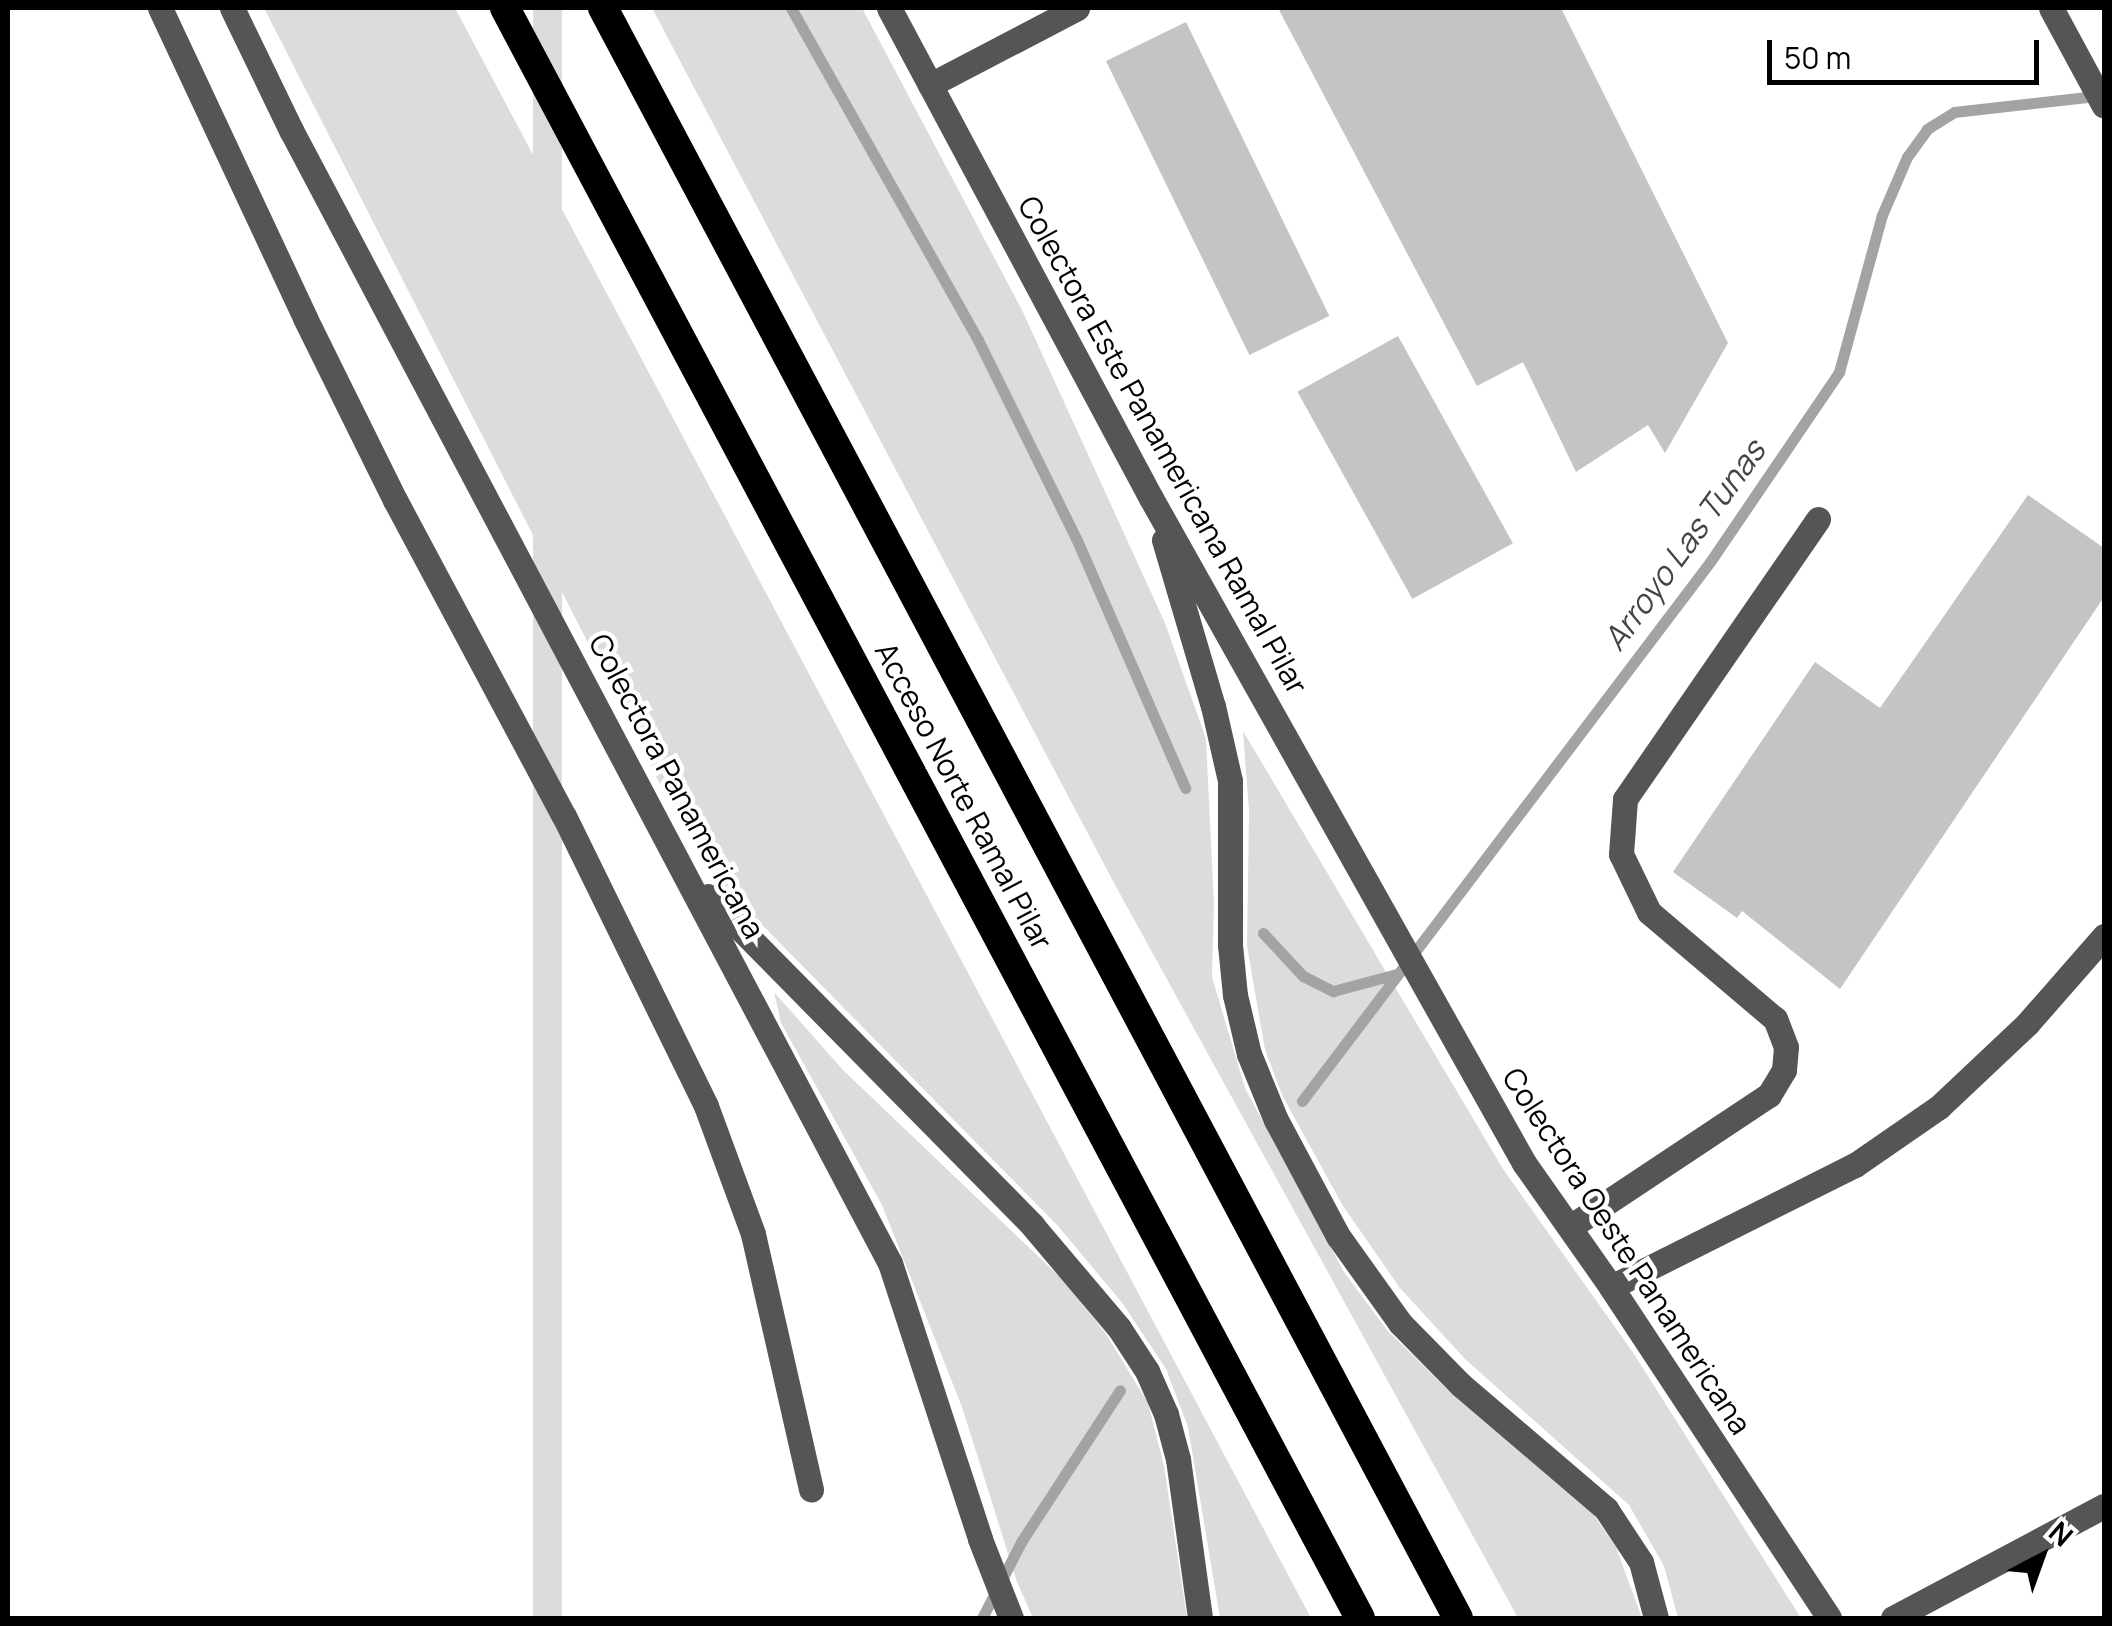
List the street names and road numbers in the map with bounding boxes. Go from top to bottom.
street label: Colectora Este Panamericana Ramal Pilar [1011,190,1315,700]
street label: Colectora Panamericana [581,628,773,944]
street label: Acceso Norte Ramal Pilar [868,636,1060,956]
street label: Colectora Oeste Panamericana [1495,1061,1759,1441]

